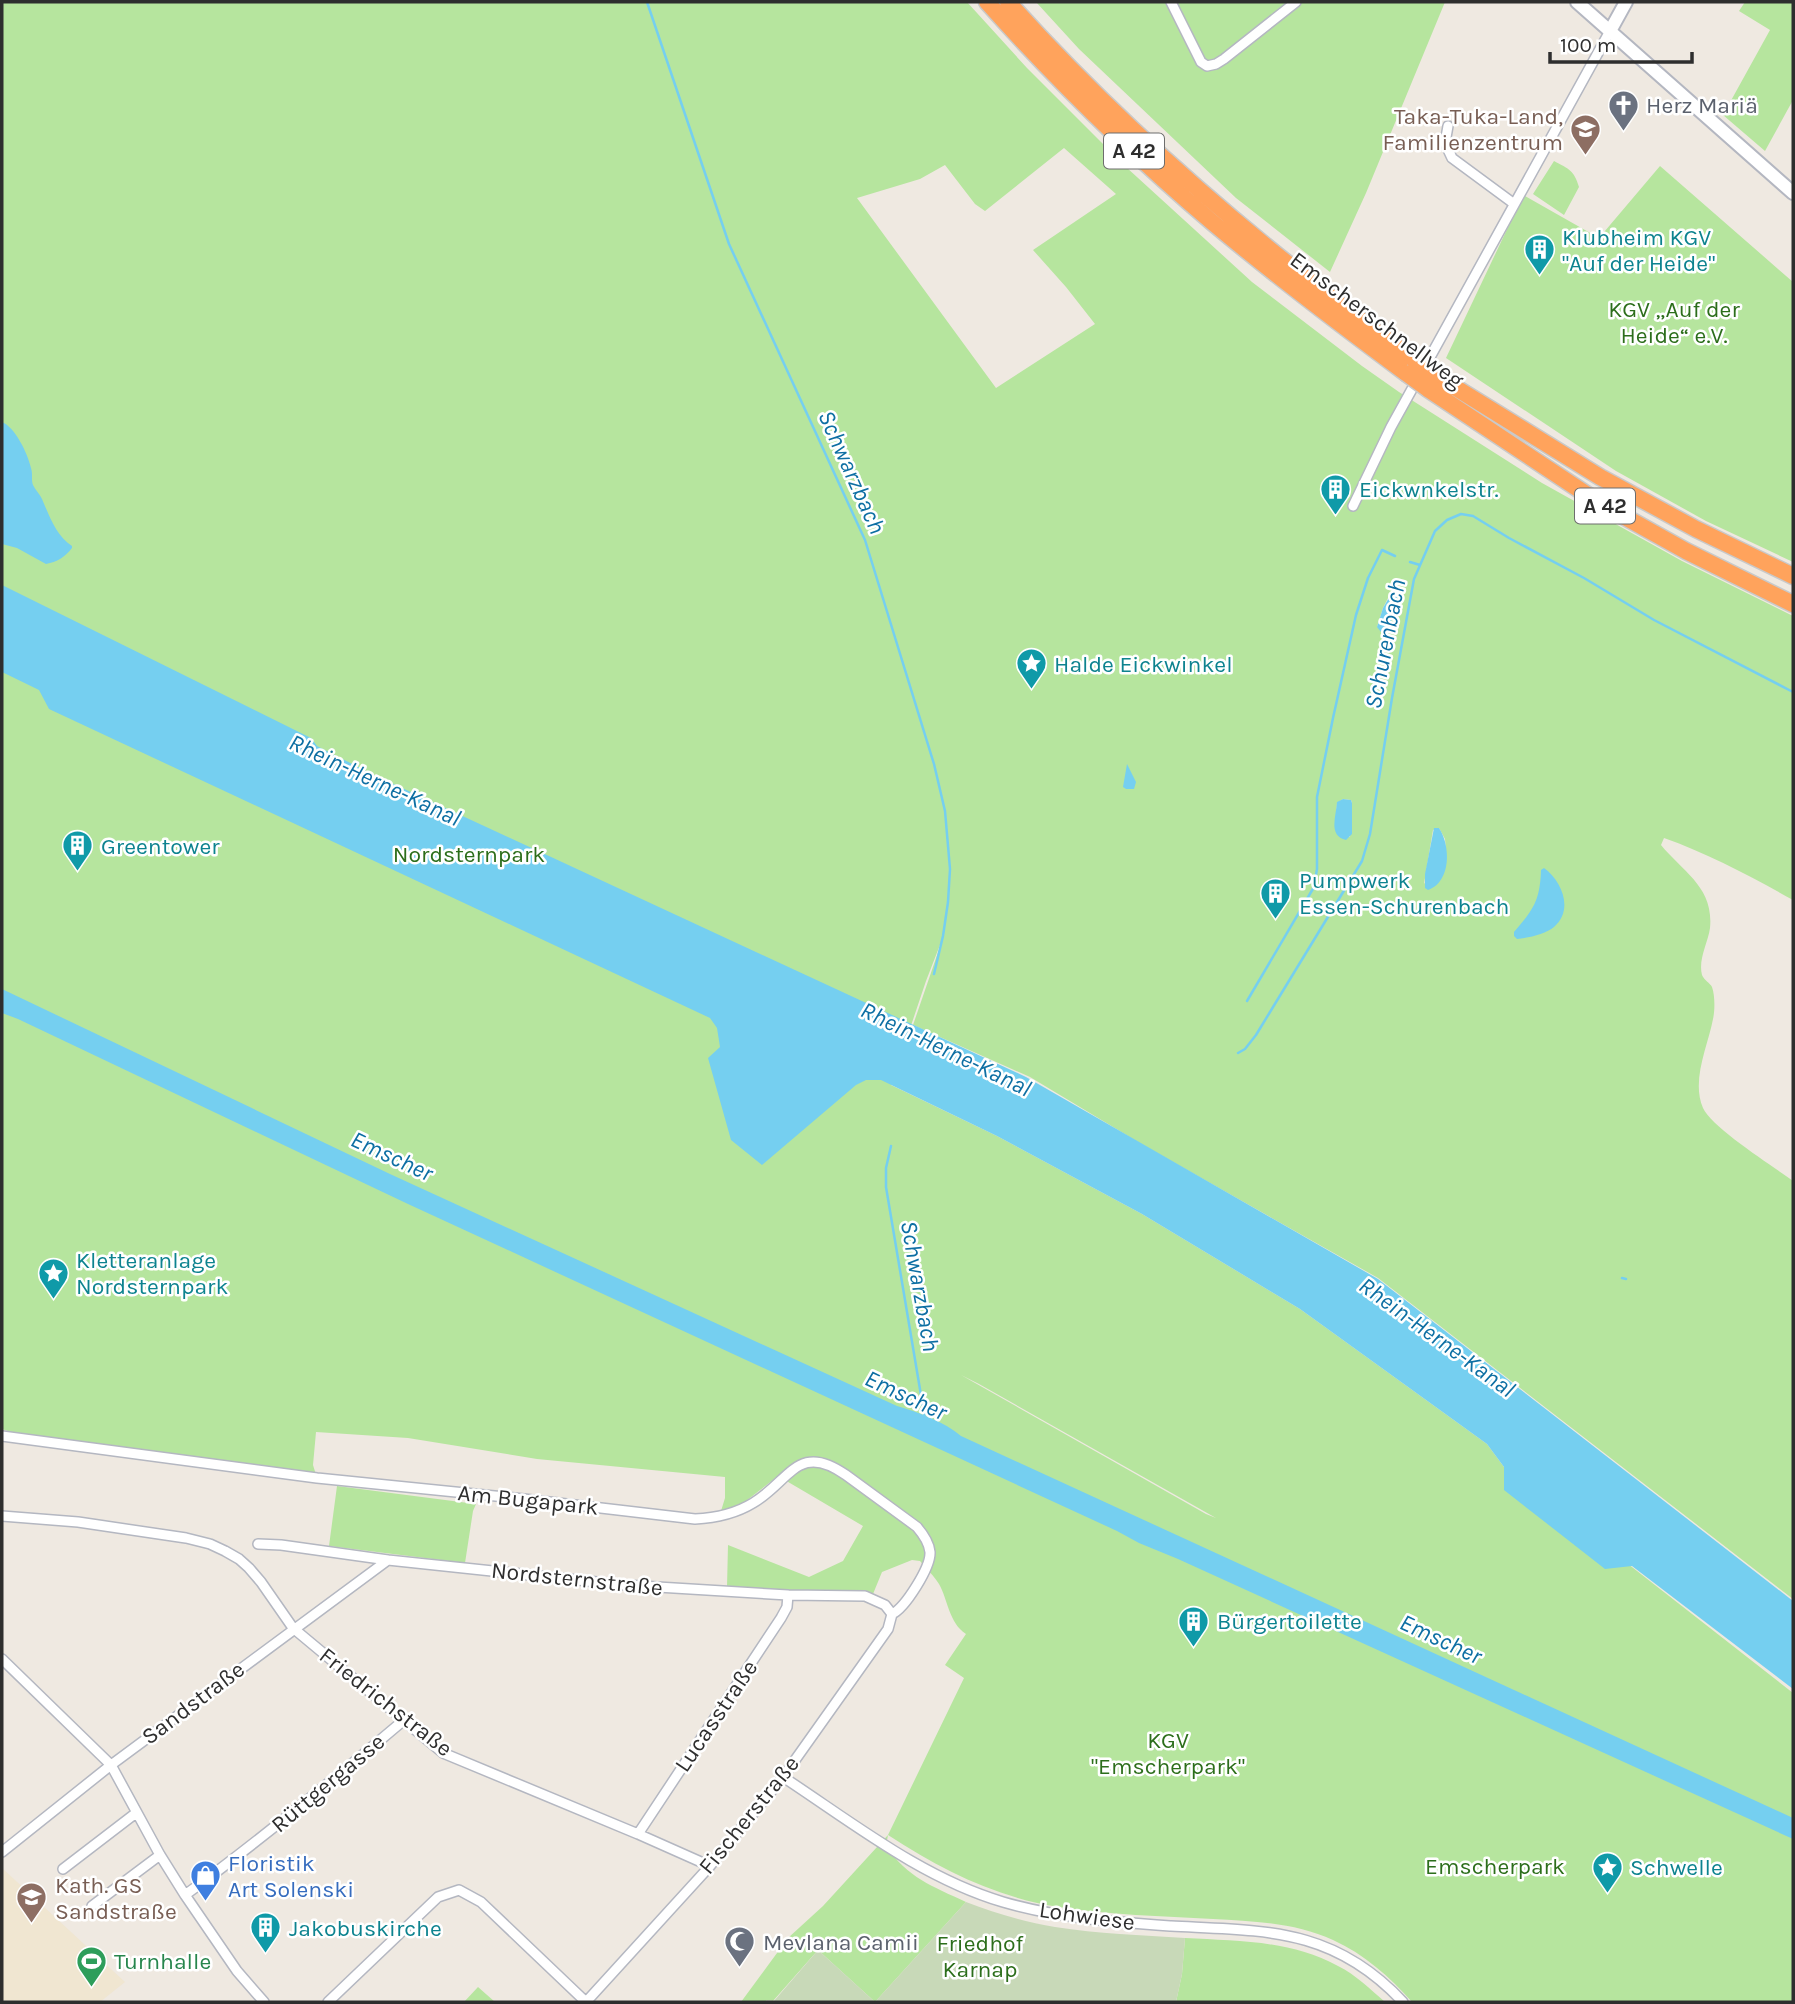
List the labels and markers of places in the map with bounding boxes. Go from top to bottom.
church icon: Herz Mariä [1606,88,1640,132]
place label: Herz Mariä [1646,92,1758,119]
place label: Taka-Tuka-Land, Familienzentrum [1382,103,1563,156]
school or university icon: Taka-Tuka-Land, Familienzentrum [1569,112,1603,156]
place label: Klubheim KGV "Auf der Heide" [1562,224,1715,277]
building icon: Klubheim KGV "Auf der Heide" [1522,233,1556,277]
building icon: Eickwnkelstr. [1319,472,1353,516]
place label: Eickwnkelstr. [1359,476,1499,503]
place icon: Halde Eickwinkel [1014,647,1048,691]
place label: Halde Eickwinkel [1054,651,1233,678]
building icon: Greentower [61,829,95,873]
place label: Greentower [101,833,220,860]
place label: Pumpwerk Essen-Schurenbach [1299,867,1509,920]
building icon: Pumpwerk Essen-Schurenbach [1259,876,1293,920]
place label: Kletteranlage Nordsternpark [76,1247,228,1300]
place icon: Kletteranlage Nordsternpark [36,1256,70,1300]
building icon: Bürgertoilette [1177,1604,1211,1648]
place label: Bürgertoilette [1217,1608,1362,1635]
place label: Floristik Art Solenski [228,1850,354,1903]
place icon: Schwelle [1590,1850,1624,1894]
place label: Schwelle [1630,1854,1723,1881]
shop icon: Floristik Art Solenski [188,1859,222,1903]
place label: Kath. GS Sandstraße [55,1872,177,1925]
school or university icon: Kath. GS Sandstraße [15,1881,49,1925]
building icon: Jakobuskirche [249,1911,283,1955]
place label: Jakobuskirche [289,1915,442,1942]
mosque icon: Mevlana Camii [723,1925,757,1969]
place label: Mevlana Camii [763,1929,919,1956]
sports icon: Turnhalle [74,1944,108,1988]
place label: Turnhalle [114,1948,211,1975]

